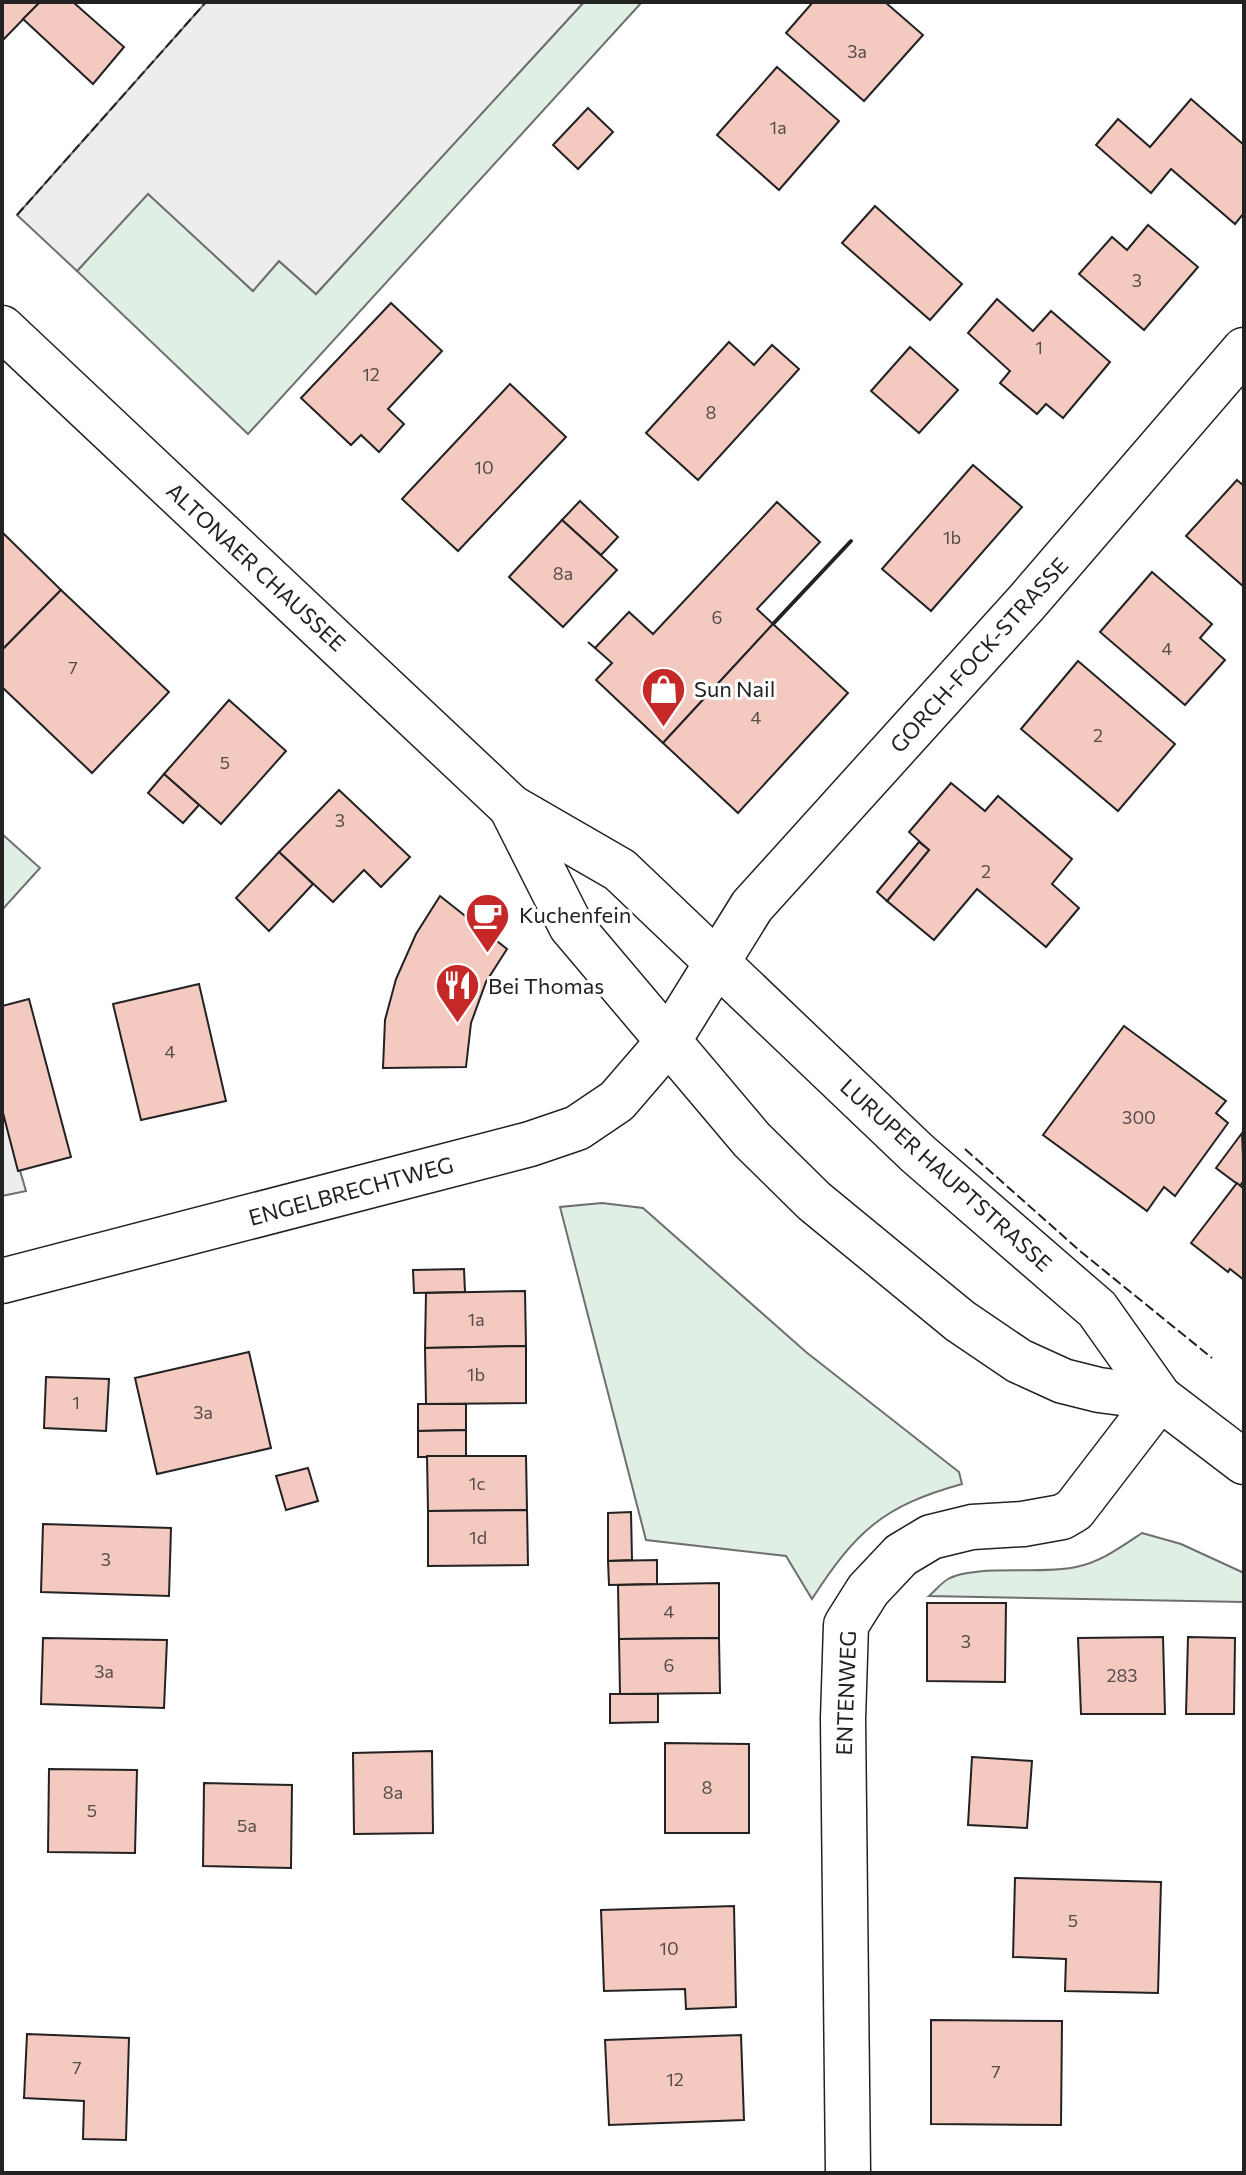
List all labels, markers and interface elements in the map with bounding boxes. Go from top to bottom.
house number: 3a [847,40,867,62]
house number: 1a [769,116,787,138]
house number: 3 [1132,269,1142,291]
house number: 1 [1035,336,1043,358]
house number: 12 [362,363,380,385]
house number: 8 [706,401,717,423]
house number: 10 [474,456,494,478]
street label: ALTONAER CHAUSSEE [161,477,351,657]
house number: 1b [943,526,961,548]
street label: GORCH-FOCK-STRASSE [884,551,1073,758]
house number: 8a [553,562,573,584]
house number: 6 [712,606,722,628]
house number: 4 [1162,637,1173,659]
house number: 7 [68,656,78,678]
shop icon: Sun Nail [639,665,687,728]
place label: Sun Nail [694,675,775,702]
house number: 4 [751,706,762,728]
house number: 2 [1093,724,1103,746]
house number: 5 [220,751,230,773]
house number: 3 [335,809,345,831]
house number: 2 [981,860,991,882]
cafe icon: Kuchenfein [464,891,512,954]
place label: Kuchenfein [519,901,631,928]
restaurant icon: Bei Thomas [433,962,481,1025]
place label: Bei Thomas [488,972,604,999]
house number: 4 [165,1040,176,1062]
street label: LURUPER HAUPTSTRASSE [835,1073,1058,1277]
house number: 300 [1122,1106,1156,1128]
street label: ENGELBRECHTWEG [246,1150,456,1231]
house number: 1a [467,1308,485,1330]
house number: 1b [467,1363,485,1385]
house number: 1 [72,1391,80,1413]
house number: 3a [193,1401,213,1423]
house number: 1c [469,1472,485,1494]
house number: 1d [469,1526,487,1548]
house number: 3 [101,1548,111,1570]
house number: 4 [664,1600,675,1622]
street label: ENTENWEG [830,1630,861,1756]
house number: 3 [961,1630,971,1652]
house number: 6 [664,1654,674,1676]
house number: 3a [94,1660,114,1682]
house number: 283 [1106,1664,1138,1686]
house number: 8 [702,1776,713,1798]
house number: 8a [383,1781,403,1803]
house number: 5 [87,1799,97,1821]
house number: 5a [237,1814,257,1836]
house number: 5 [1068,1909,1078,1931]
house number: 10 [659,1937,679,1959]
house number: 7 [72,2056,82,2078]
house number: 7 [991,2060,1001,2082]
house number: 12 [666,2068,684,2090]

